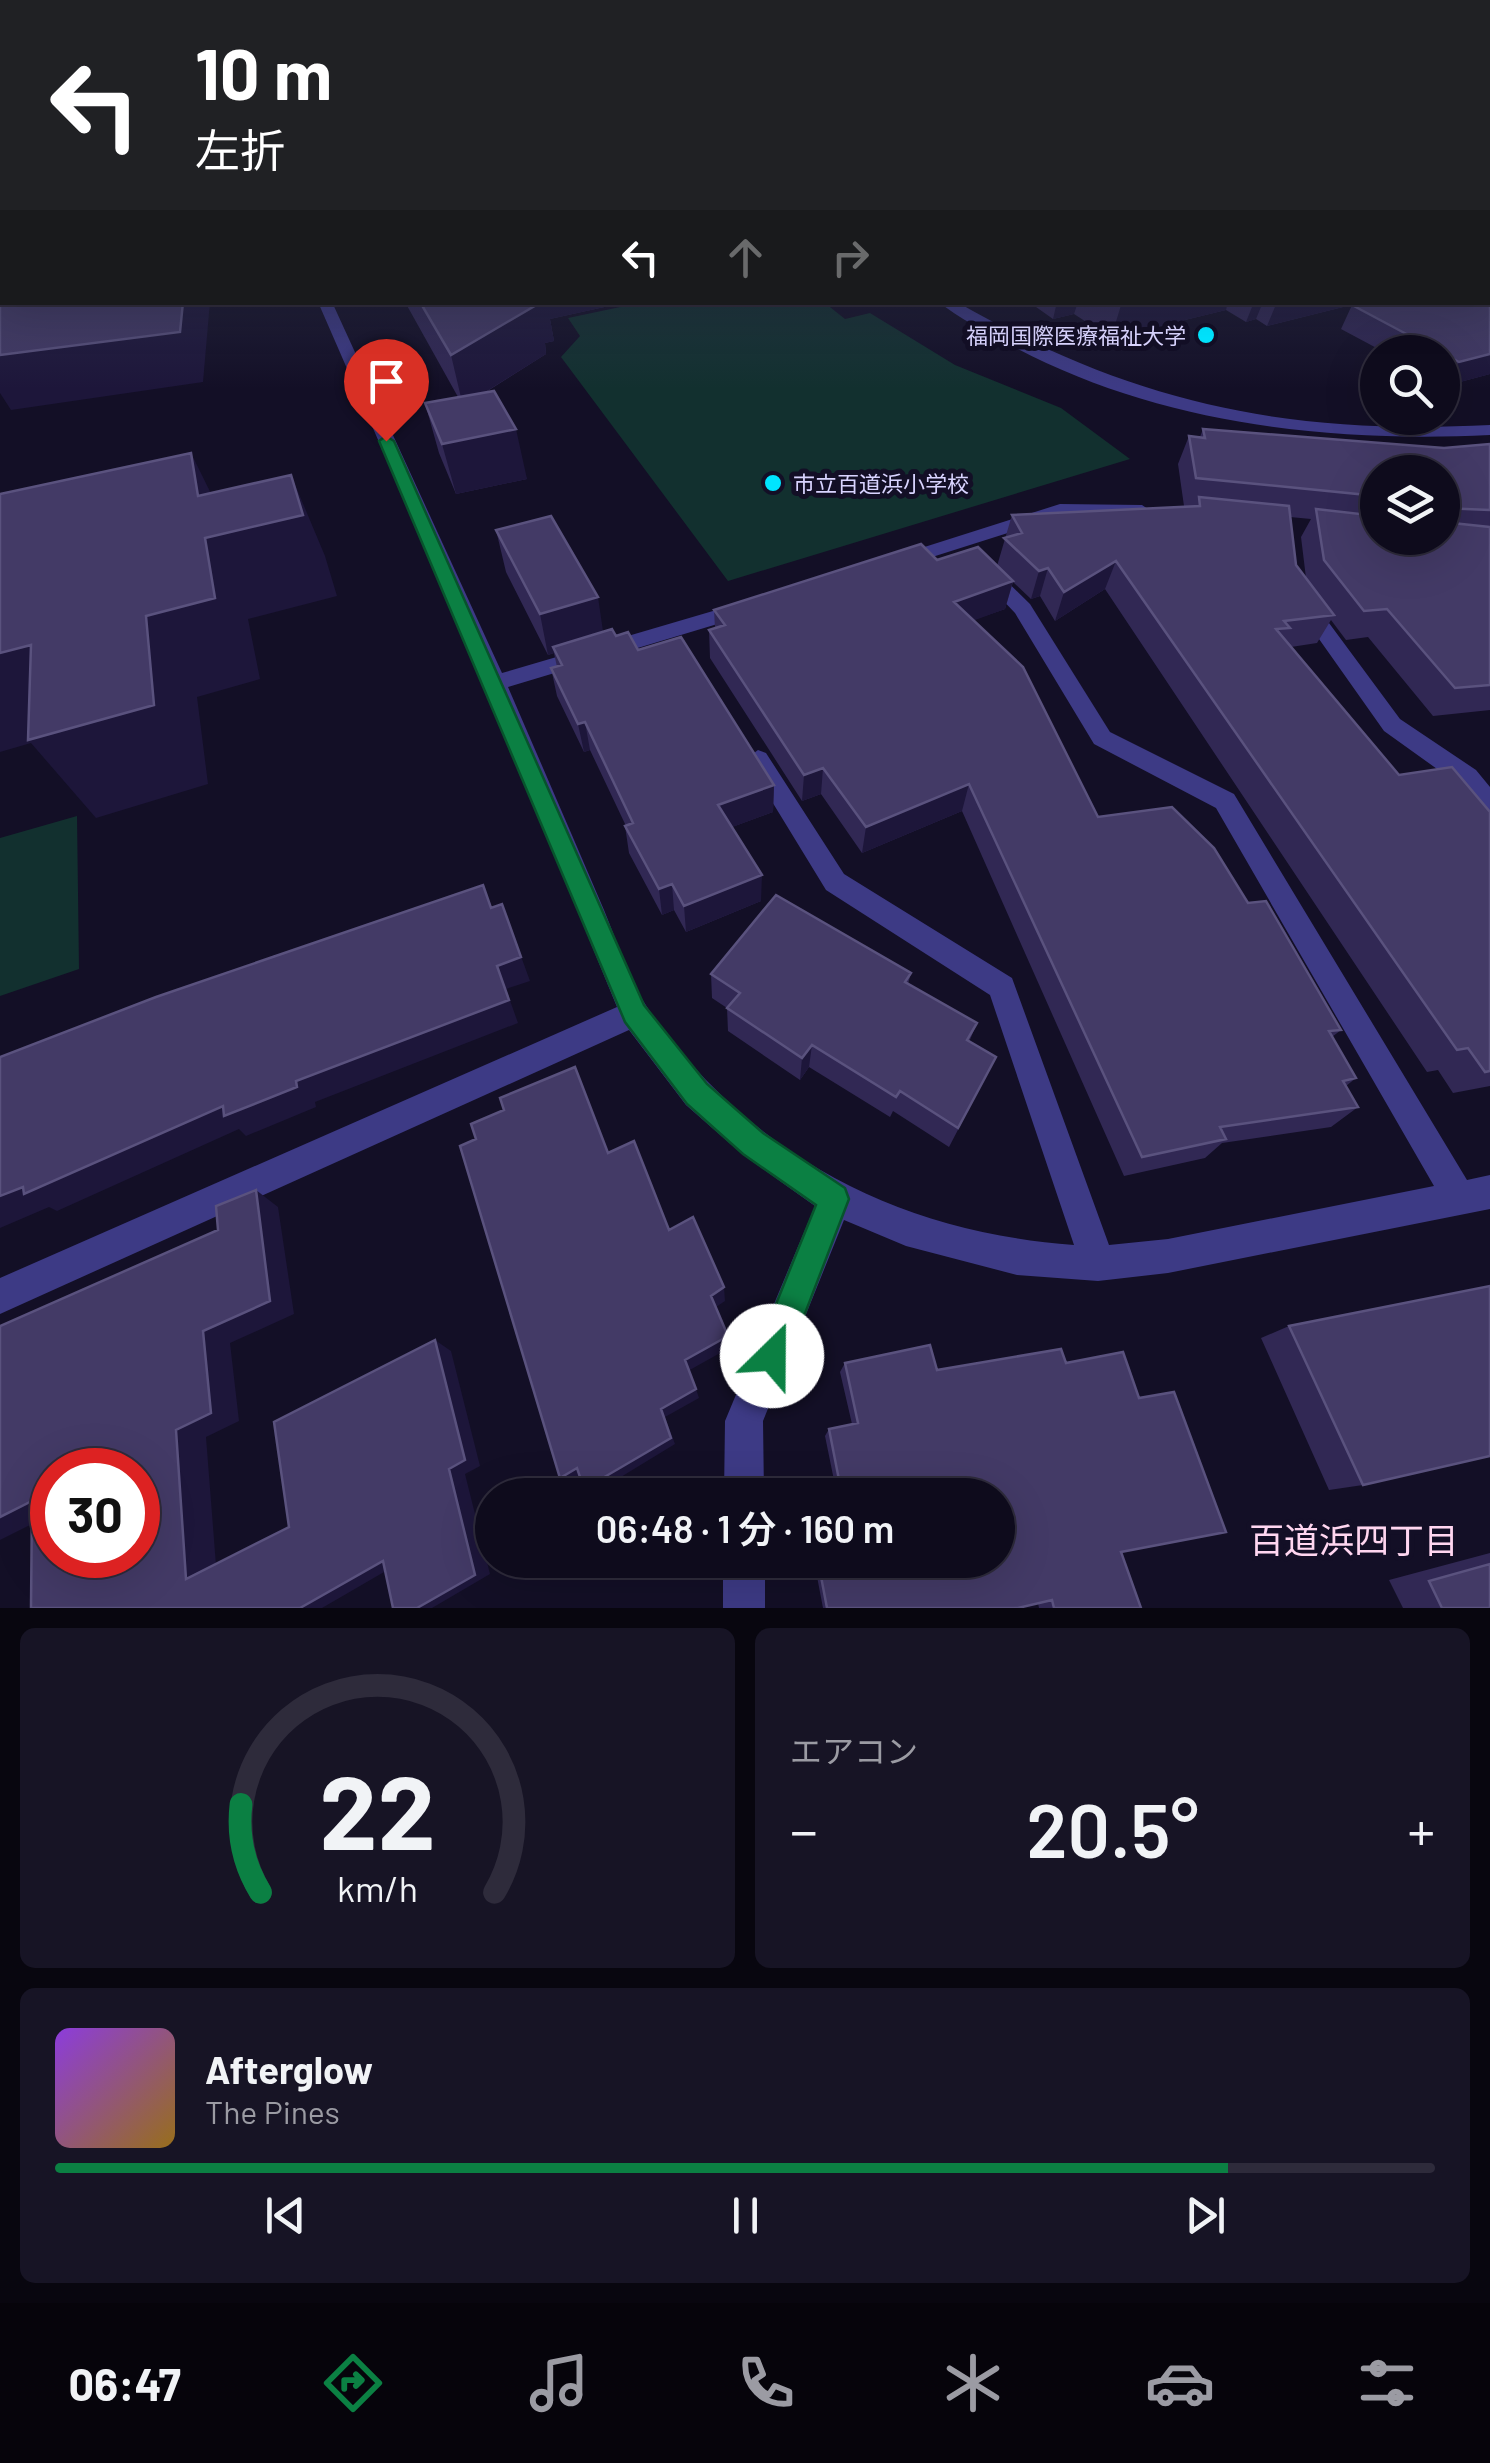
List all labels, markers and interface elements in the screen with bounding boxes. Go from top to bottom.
text: 10 m [195,30,332,114]
icon: left [30,40,160,170]
text: 左折 [195,122,285,176]
icon: left [613,230,668,285]
icon: ahead [718,230,773,285]
icon: right [823,230,878,285]
place label: 福岡国際医療福祉大学 [966,322,1186,348]
marker: 福岡国際医療福祉大学 [1195,324,1217,346]
map controls [1360,335,1460,555]
button: search [1360,335,1460,435]
pin [344,339,429,442]
icon: arrive [359,354,414,409]
button: layers [1360,455,1460,555]
place label: 市立百道浜小学校 [793,470,969,496]
marker: 市立百道浜小学校 [762,472,784,494]
position arrow [720,1304,824,1408]
speed limit sign: 30 [30,1448,160,1578]
text: 06:48 · 1 分 · 160 m [596,1505,894,1551]
district label: 百道浜四丁目 [1249,1518,1459,1560]
text: エアコン [790,1731,918,1769]
text: 22 [319,1746,436,1871]
text: 20.5° [1026,1783,1199,1873]
text: − [790,1796,818,1862]
text: + [1407,1796,1435,1862]
text: km/h [337,1866,418,1909]
text: Afterglow [205,2046,373,2092]
text: The Pines [205,2092,340,2130]
icon: previous [258,2188,313,2243]
icon: pause [718,2188,773,2243]
icon: next [1178,2188,1233,2243]
icon: directions [318,2348,388,2418]
icon: music [524,2348,594,2418]
icon: phone [731,2348,801,2418]
icon: climate [938,2348,1008,2418]
icon: car [1145,2348,1215,2418]
icon: filters [1352,2348,1422,2418]
text: 06:47 [68,2356,181,2410]

